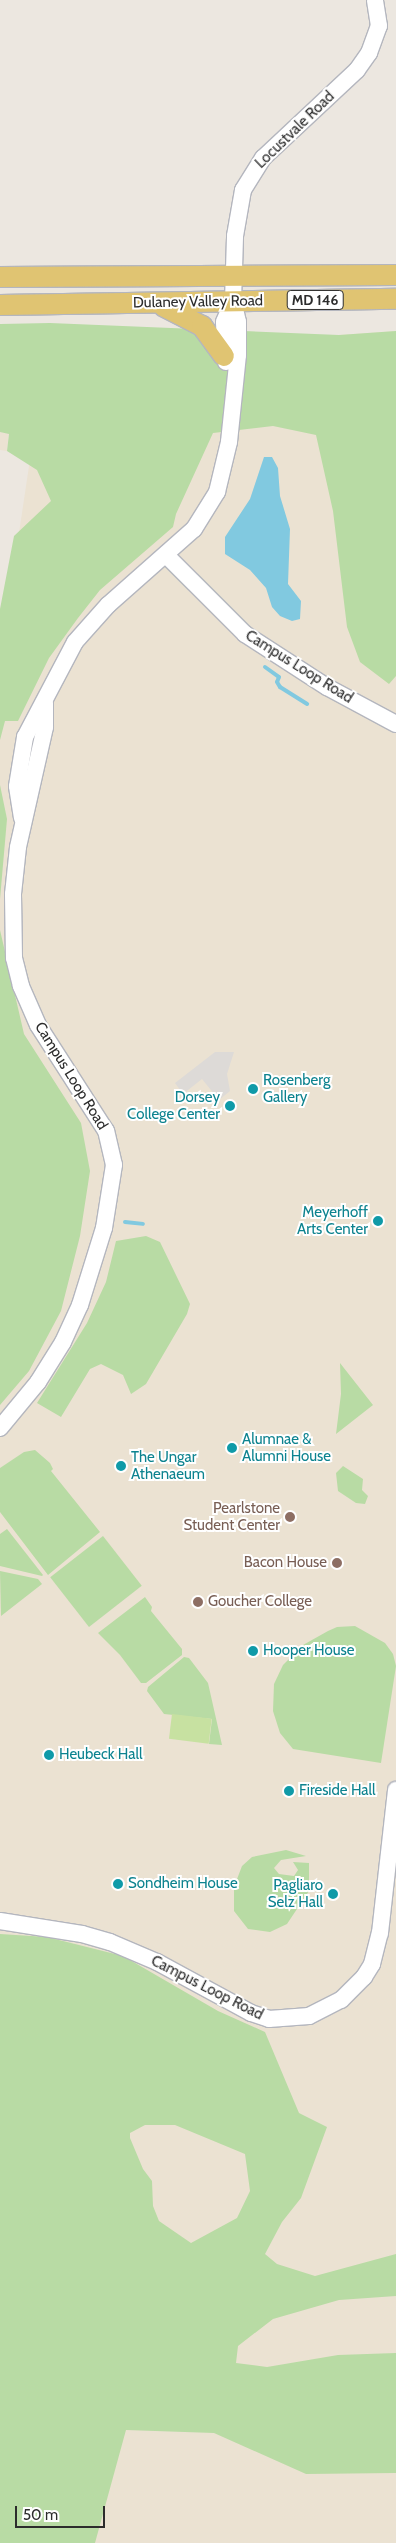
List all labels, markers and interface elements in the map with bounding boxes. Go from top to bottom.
street label: Locustvale Road [252,88,338,172]
road number: MD 146 [286,288,344,312]
street label: Dulaney Valley Road [133,292,263,312]
street label: Campus Loop Road [242,627,356,707]
street label: Campus Loop Road [31,1019,111,1133]
place label: Rosenberg Gallery [263,1071,330,1106]
marker: Rosenberg Gallery [247,1083,259,1095]
place label: Dorsey College Center [127,1088,220,1123]
marker: Dorsey College Center [224,1100,236,1112]
place label: Meyerhoff Arts Center [297,1203,368,1238]
marker: Meyerhoff Arts Center [372,1215,384,1227]
place label: Alumnae & Alumni House [242,1430,331,1465]
marker: Alumnae & Alumni House [226,1442,238,1454]
place label: The Ungar Athenaeum [131,1448,205,1483]
marker: The Ungar Athenaeum [115,1460,127,1472]
place label: Pearlstone Student Center [183,1499,280,1534]
marker: Pearlstone Student Center [284,1511,296,1523]
place label: Bacon House [244,1554,327,1572]
marker: Bacon House [331,1557,343,1569]
place label: Goucher College [208,1593,312,1611]
marker: Goucher College [192,1596,204,1608]
place label: Hooper House [263,1642,354,1660]
marker: Hooper House [247,1645,259,1657]
place label: Heubeck Hall [59,1746,143,1764]
marker: Heubeck Hall [43,1749,55,1761]
place label: Fireside Hall [299,1782,376,1800]
marker: Fireside Hall [283,1785,295,1797]
place label: Sondheim House [128,1875,238,1893]
place label: Pagliaro Selz Hall [268,1876,323,1911]
marker: Sondheim House [112,1878,124,1890]
marker: Pagliaro Selz Hall [327,1888,339,1900]
street label: Campus Loop Road [148,1952,266,2024]
scale bar [18,2496,108,2528]
text: 50 m [23,2506,58,2524]

